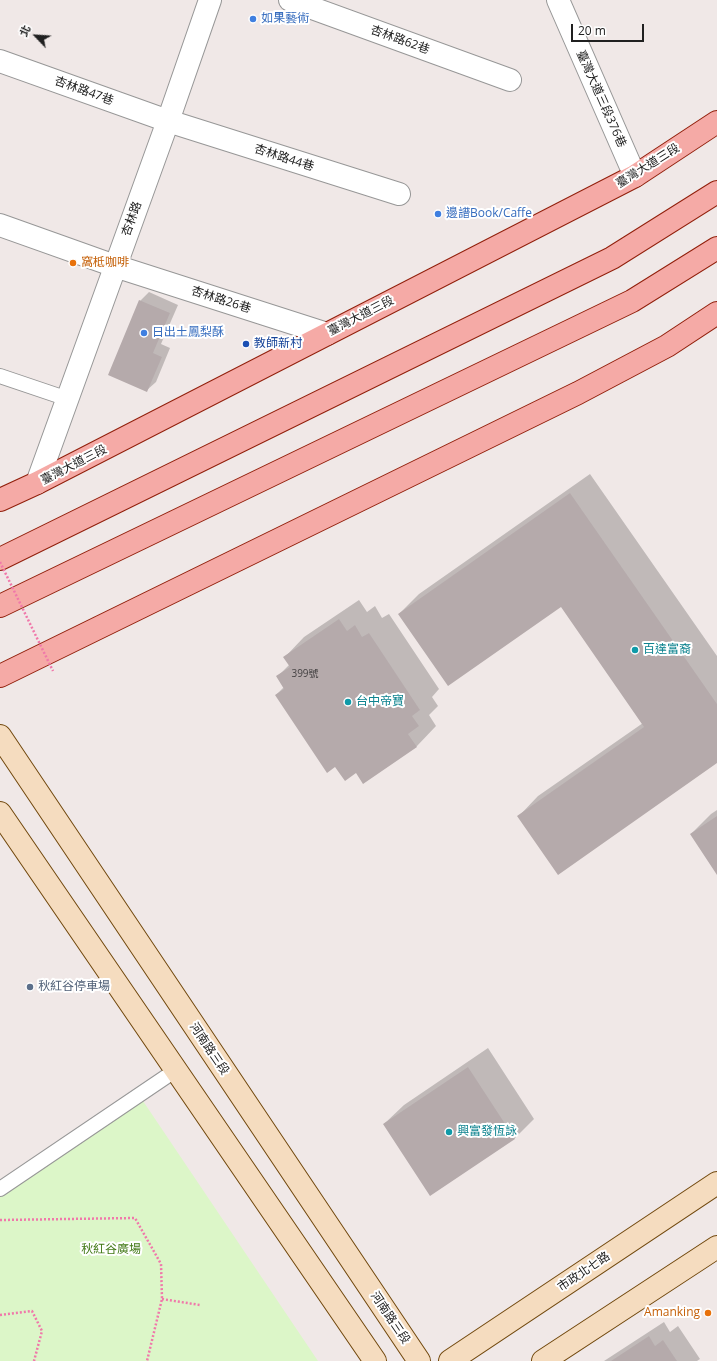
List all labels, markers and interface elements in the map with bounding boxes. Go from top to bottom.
place label: 如果藝術 [261,12,309,26]
marker: 如果藝術 [248,14,258,24]
north arrow [16,16,56,56]
scale bar [573,16,646,42]
text: 20 m [578,22,606,39]
text: 北 [16,23,34,39]
street label: 杏林路62巷 [369,23,431,57]
street label: 臺灣大道三段376巷 [573,48,629,150]
street label: 杏林路47巷 [53,74,115,108]
street label: 臺灣大道三段 [614,141,682,191]
street label: 杏林路44巷 [252,142,316,174]
street label: 杏林路 [119,200,145,238]
place label: 邊譜Book/Caffe [446,207,532,221]
marker: 邊譜Book/Caffe [433,209,443,219]
place label: 窩柢咖啡 [81,256,129,270]
marker: 窩柢咖啡 [68,258,78,268]
street label: 杏林路26巷 [189,284,253,316]
street label: 臺灣大道三段 [326,293,396,339]
place label: 日出土鳳梨酥 [152,326,224,340]
marker: 日出土鳳梨酥 [139,328,149,338]
place label: 教師新村 [254,337,302,351]
marker: 教師新村 [241,339,251,349]
street label: 臺灣大道三段 [39,442,109,488]
place label: 百達富裔 [643,643,691,657]
marker: 百達富裔 [630,645,640,655]
house number: 399號 [291,668,319,680]
place label: 台中帝寶 [356,695,404,709]
marker: 台中帝寶 [343,697,353,707]
place label: 秋紅谷停車場 [38,980,110,994]
marker: 秋紅谷停車場 [25,982,35,992]
street label: 河南路三段 [186,1020,232,1078]
place label: 興富發恆詠 [457,1125,517,1139]
marker: 興富發恆詠 [444,1127,454,1137]
park label: 秋紅谷廣場 [81,1243,141,1257]
street label: 市政北七路 [555,1249,613,1295]
street label: 河南路三段 [367,1289,413,1347]
place label: Amanking [644,1306,700,1320]
marker: Amanking [703,1308,713,1318]

